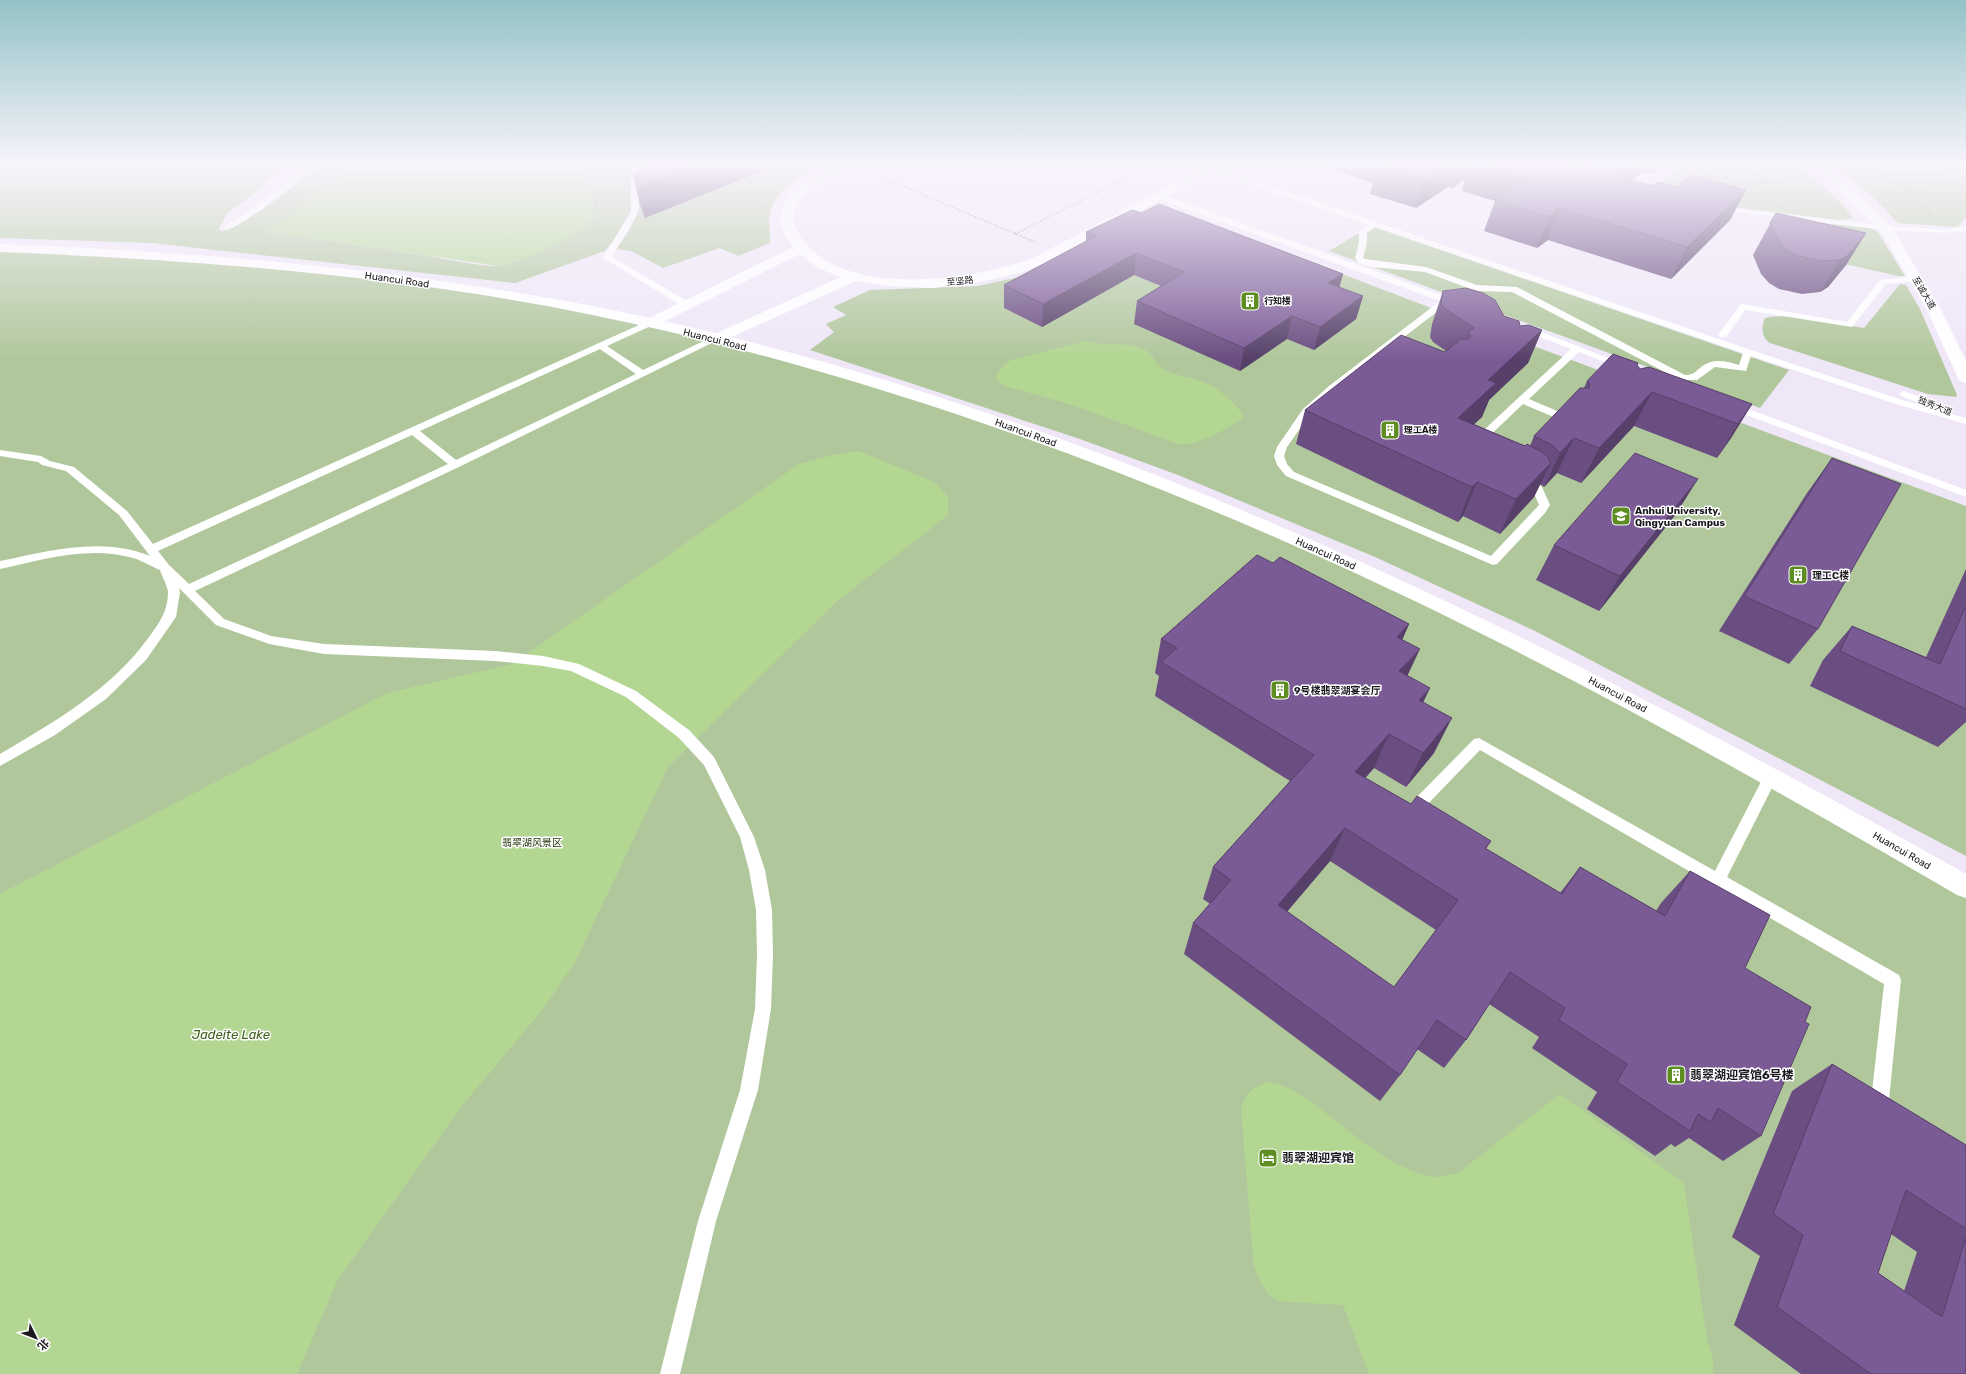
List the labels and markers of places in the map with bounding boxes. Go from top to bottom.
building icon: 行知楼 [1239,290,1261,312]
place label: 行知楼 [1264,296,1291,306]
building icon: 理工A楼 [1379,419,1401,441]
place label: 理工A楼 [1404,425,1437,435]
school or university icon: Anhui University, Qingyuan Campus [1610,505,1632,527]
place label: Anhui University, Qingyuan Campus [1635,505,1725,529]
building icon: 理工C楼 [1787,564,1809,586]
place label: 理工C楼 [1812,570,1849,582]
building icon: 9号楼翡翠湖宴会厅 [1269,679,1291,701]
place label: 9号楼翡翠湖宴会厅 [1294,685,1380,697]
building icon: 翡翠湖迎宾馆6号楼 [1665,1064,1687,1086]
place label: 翡翠湖迎宾馆6号楼 [1690,1068,1794,1082]
hotel icon: 翡翠湖迎宾馆 [1257,1147,1279,1169]
place label: 翡翠湖迎宾馆 [1282,1151,1354,1165]

